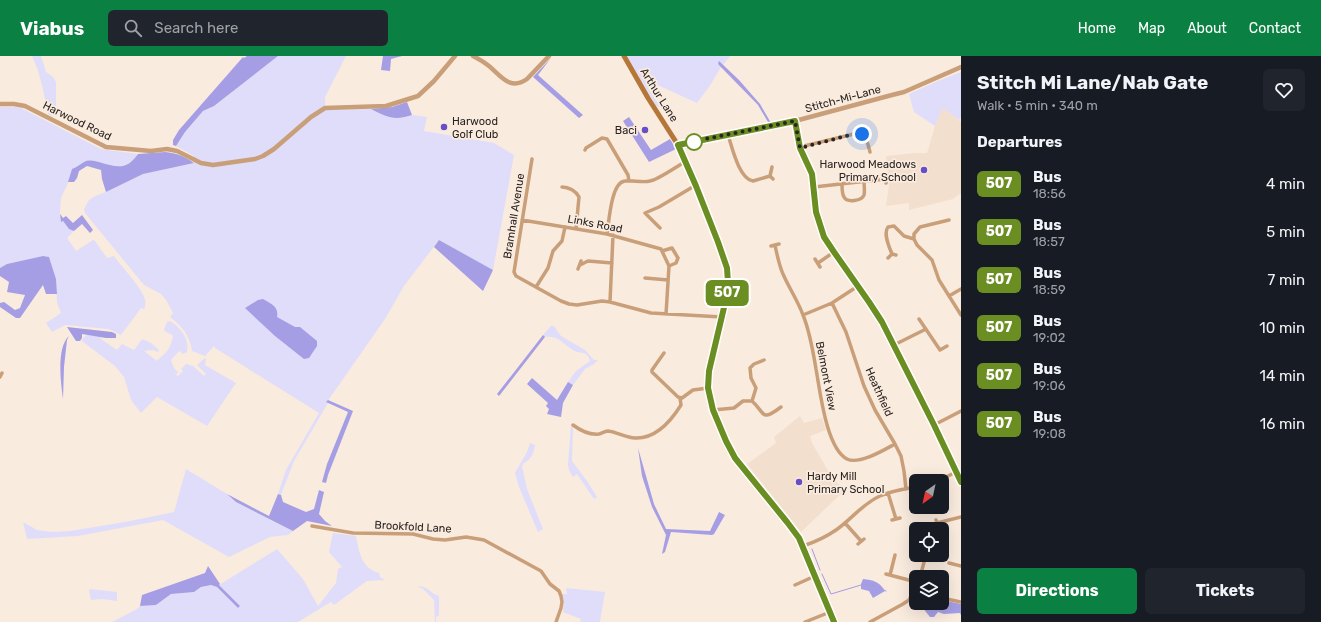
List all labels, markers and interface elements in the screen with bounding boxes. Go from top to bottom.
search box [108,10,388,46]
text: Viabus [20,17,84,40]
icon: search [122,17,144,39]
text: Search here [154,19,238,37]
text: Home [1078,20,1116,37]
text: Map [1138,20,1165,37]
text: About [1187,20,1227,37]
text: Contact [1249,20,1301,37]
street label: Arthur Lane [637,66,681,124]
button: heart [1263,69,1305,111]
text: Stitch Mi Lane/Nab Gate [977,71,1208,94]
street label: Stitch-Mi-Lane [804,83,882,115]
text: Walk · 5 min · 340 m [977,98,1098,113]
street label: Harwood Road [41,99,113,143]
place label: Harwood Golf Club [452,115,498,141]
marker: Harwood Golf Club [439,122,449,132]
place label: Baci [615,124,637,137]
your location [852,124,872,144]
marker: Baci [640,125,650,135]
unlabelled marker [685,133,703,151]
text: Departures [977,133,1062,151]
place label: Harwood Meadows Primary School [819,158,916,184]
marker: Harwood Meadows Primary School [919,165,929,175]
text: Bus [1033,168,1061,186]
street label: Bramhall Avenue [501,172,527,260]
text: 507 [986,175,1012,192]
text: 4 min [1266,175,1305,193]
text: 18:56 [1033,186,1066,201]
street label: Links Road [567,212,623,236]
text: Bus [1033,216,1061,234]
text: 507 [986,223,1012,240]
text: 5 min [1266,223,1305,241]
text: 18:57 [1033,234,1065,249]
text: Bus [1033,264,1061,282]
text: 507 [986,271,1012,288]
text: 7 min [1268,271,1305,289]
line badge: 507 [704,280,750,306]
text: 18:59 [1033,282,1066,297]
text: 507 [714,284,740,301]
text: Bus [1033,312,1061,330]
text: 507 [986,319,1012,336]
text: 10 min [1259,319,1305,337]
text: 19:02 [1033,330,1066,345]
street label: Belmont View [813,340,839,412]
text: Bus [1033,360,1061,378]
street label: Heathfield [862,365,896,419]
text: 507 [986,367,1012,384]
text: 14 min [1260,367,1305,385]
text: 19:06 [1033,378,1066,393]
text: Bus [1033,408,1061,426]
text: 507 [986,415,1012,432]
text: 16 min [1260,415,1305,433]
text: 19:08 [1033,426,1066,441]
place label: Hardy Mill Primary School [807,470,884,496]
north arrow [909,474,949,514]
map controls [909,474,949,610]
marker: Hardy Mill Primary School [794,477,804,487]
street label: Brookfold Lane [374,518,452,536]
button: locate [909,522,949,562]
button: Directions [977,568,1137,614]
button: Tickets [1145,568,1305,614]
button: layers [909,570,949,610]

